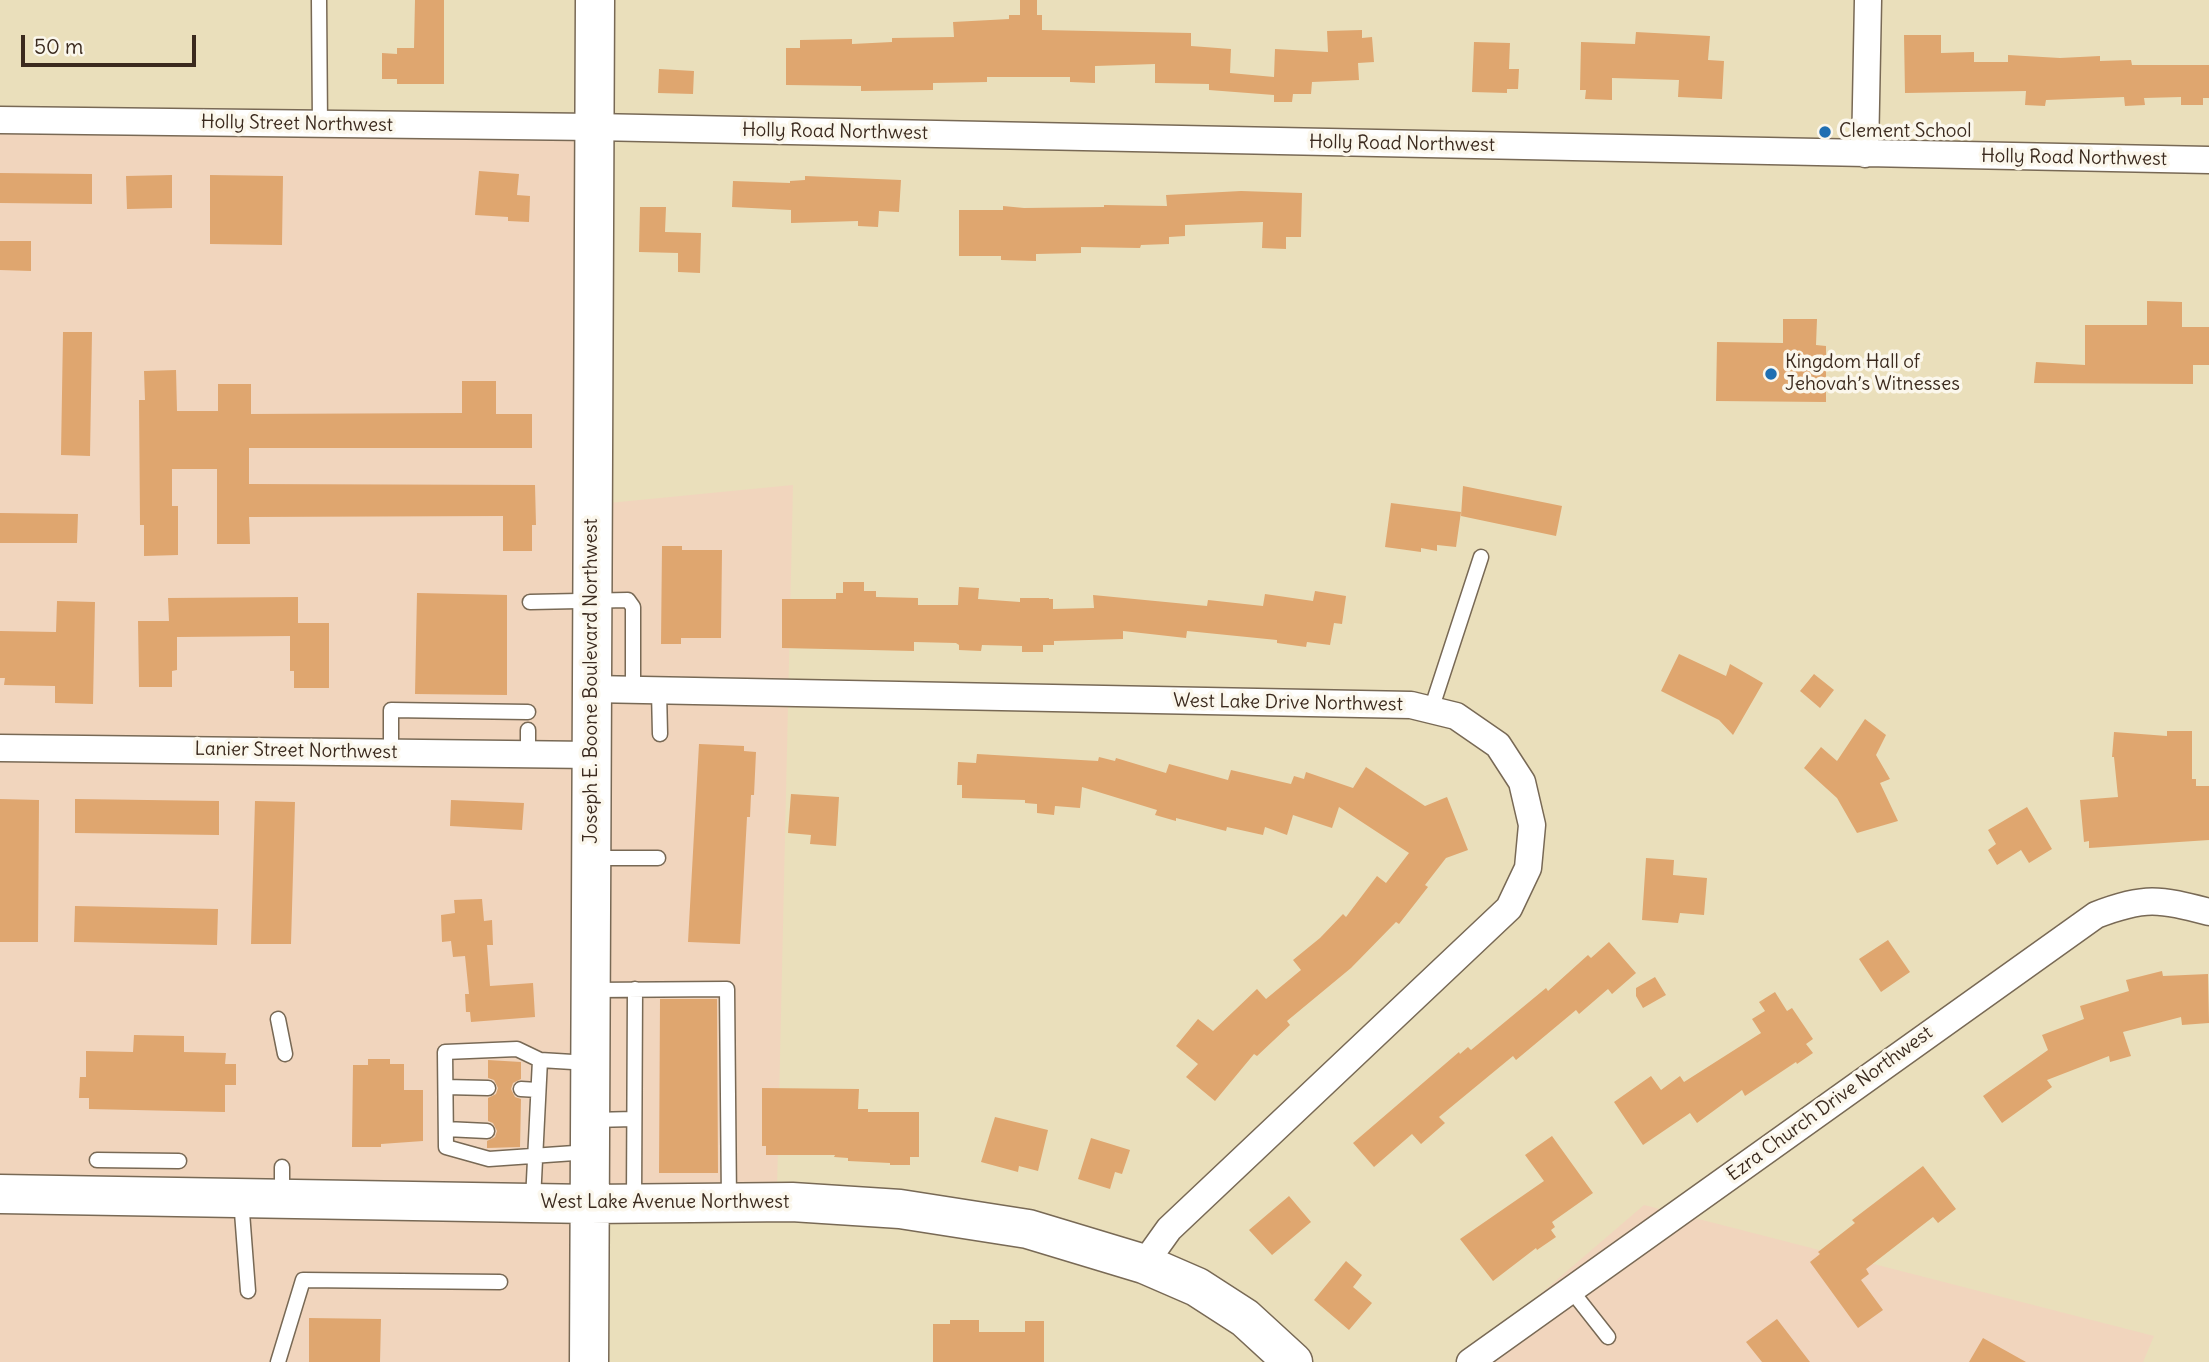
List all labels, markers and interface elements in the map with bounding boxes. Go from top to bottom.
scale bar [24,21,200,65]
text: 50 m [34,33,83,60]
street label: Holly Street Northwest [201,111,393,137]
street label: Holly Road Northwest [742,119,928,145]
place label: Clement School [1839,121,1971,143]
marker: Clement School [1817,124,1833,140]
street label: Holly Road Northwest [1309,131,1495,157]
street label: Holly Road Northwest [1981,145,2167,171]
place label: Kingdom Hall of Jehovah’s Witnesses [1785,352,1960,396]
marker: Kingdom Hall of Jehovah’s Witnesses [1763,366,1779,382]
street label: Joseph E. Boone Boulevard Northwest [581,518,603,844]
street label: West Lake Drive Northwest [1173,690,1403,716]
street label: Lanier Street Northwest [194,738,398,764]
street label: Ezra Church Drive Northwest [1723,1022,1937,1186]
street label: West Lake Avenue Northwest [541,1192,789,1214]

